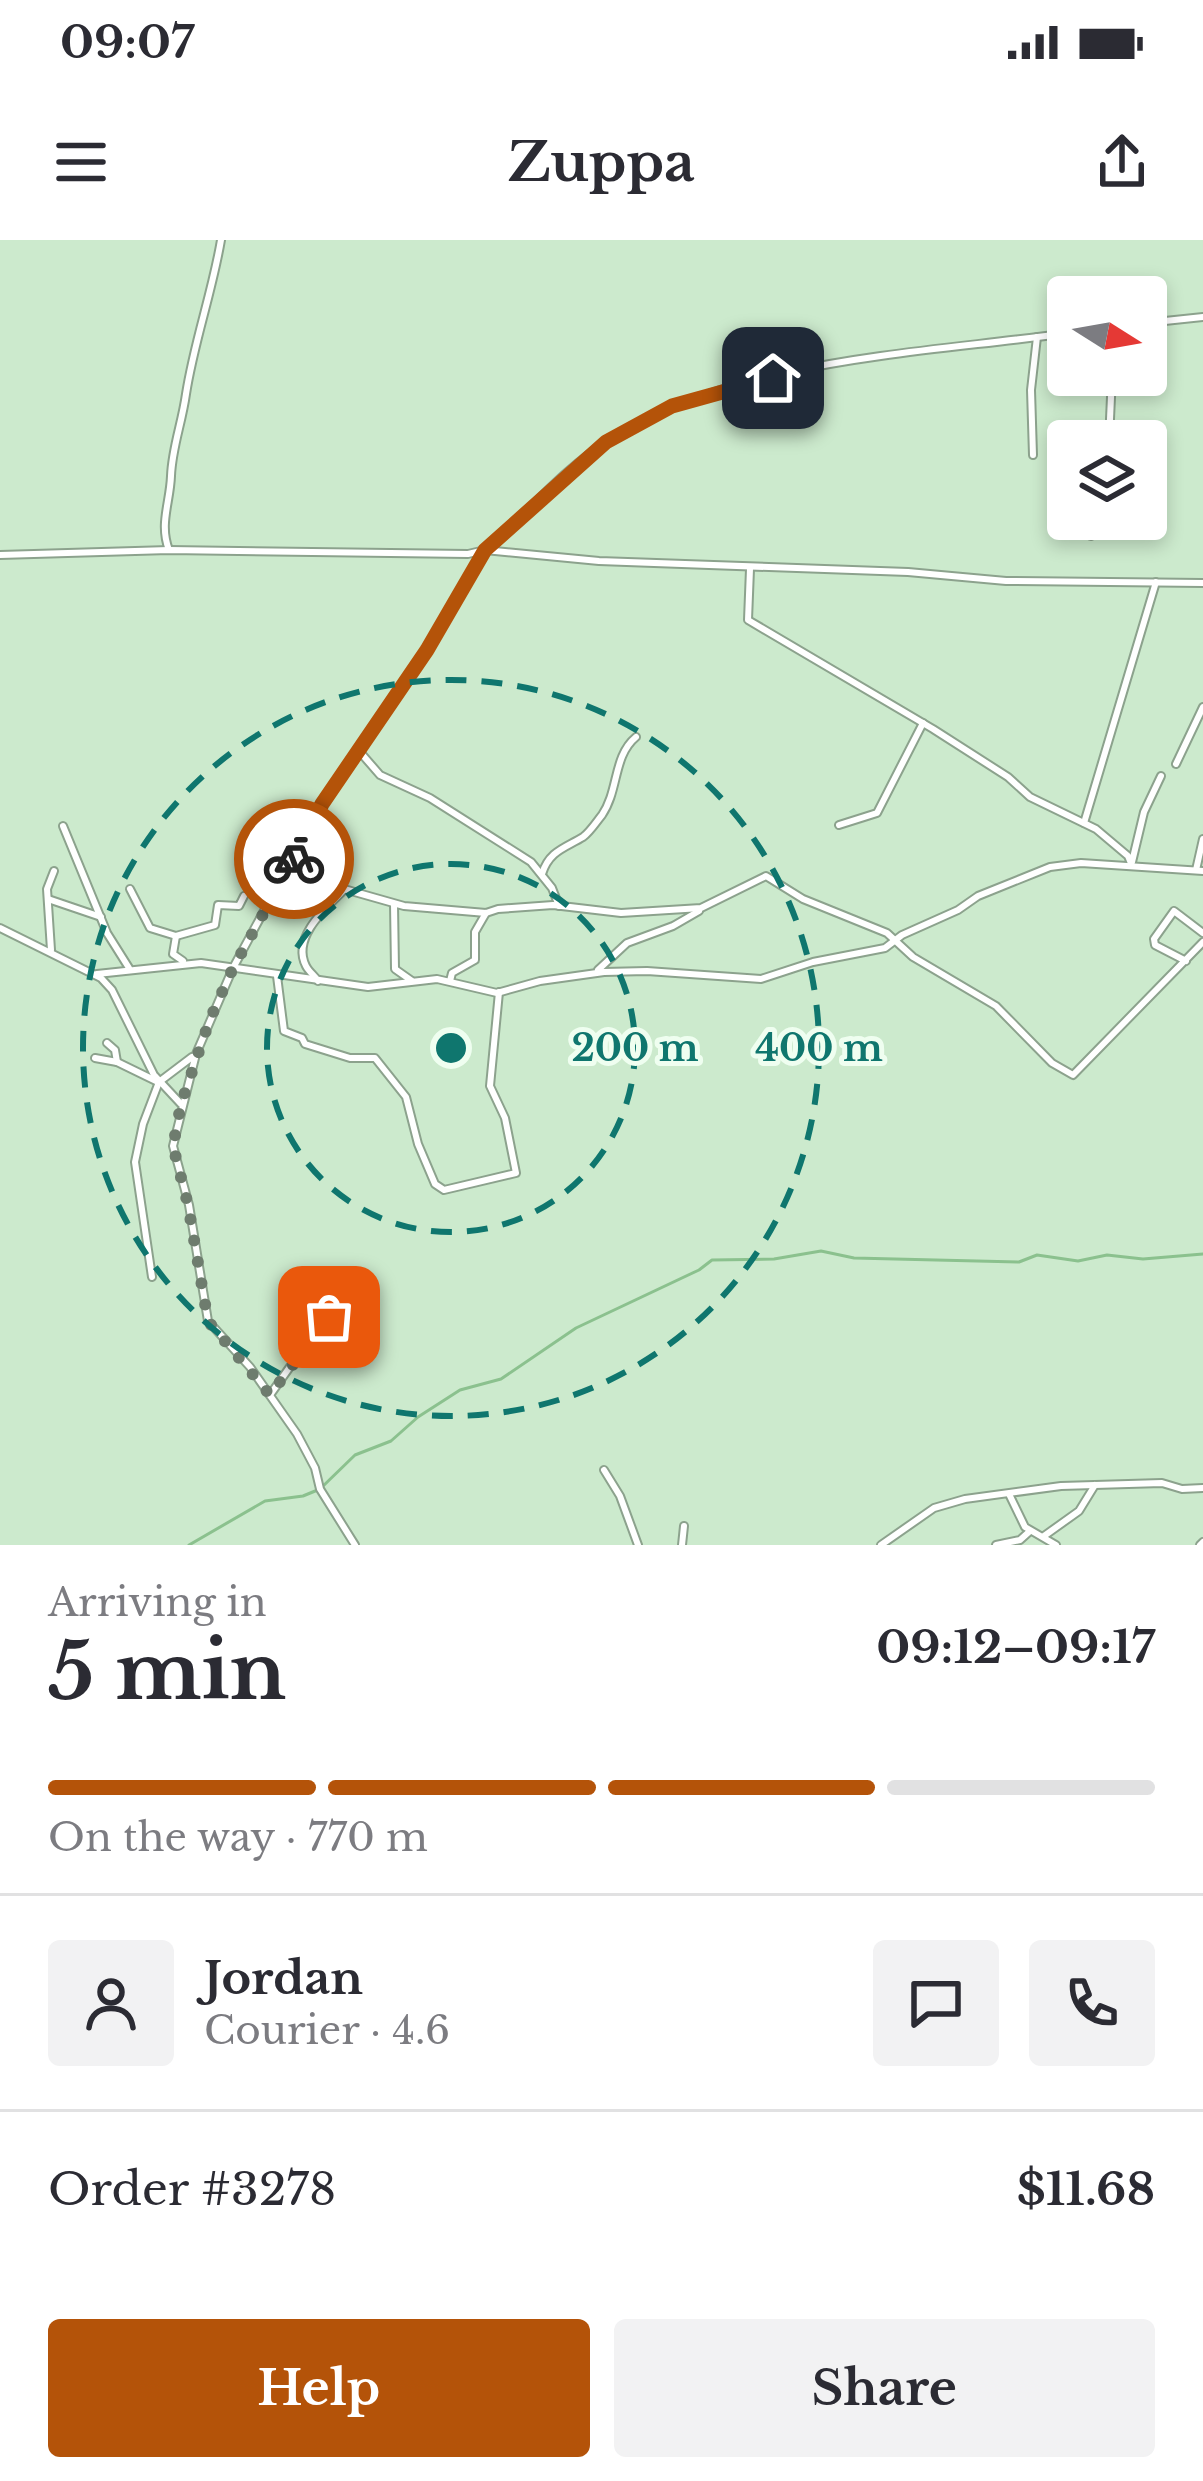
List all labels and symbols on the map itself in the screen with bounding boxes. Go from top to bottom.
north arrow [1047,276,1167,396]
pin [722,327,824,429]
courier [234,799,354,919]
text: 200 m [571,1026,699,1071]
text: 400 m [755,1026,883,1071]
centre of rings [430,1027,472,1069]
pin [278,1266,380,1368]

